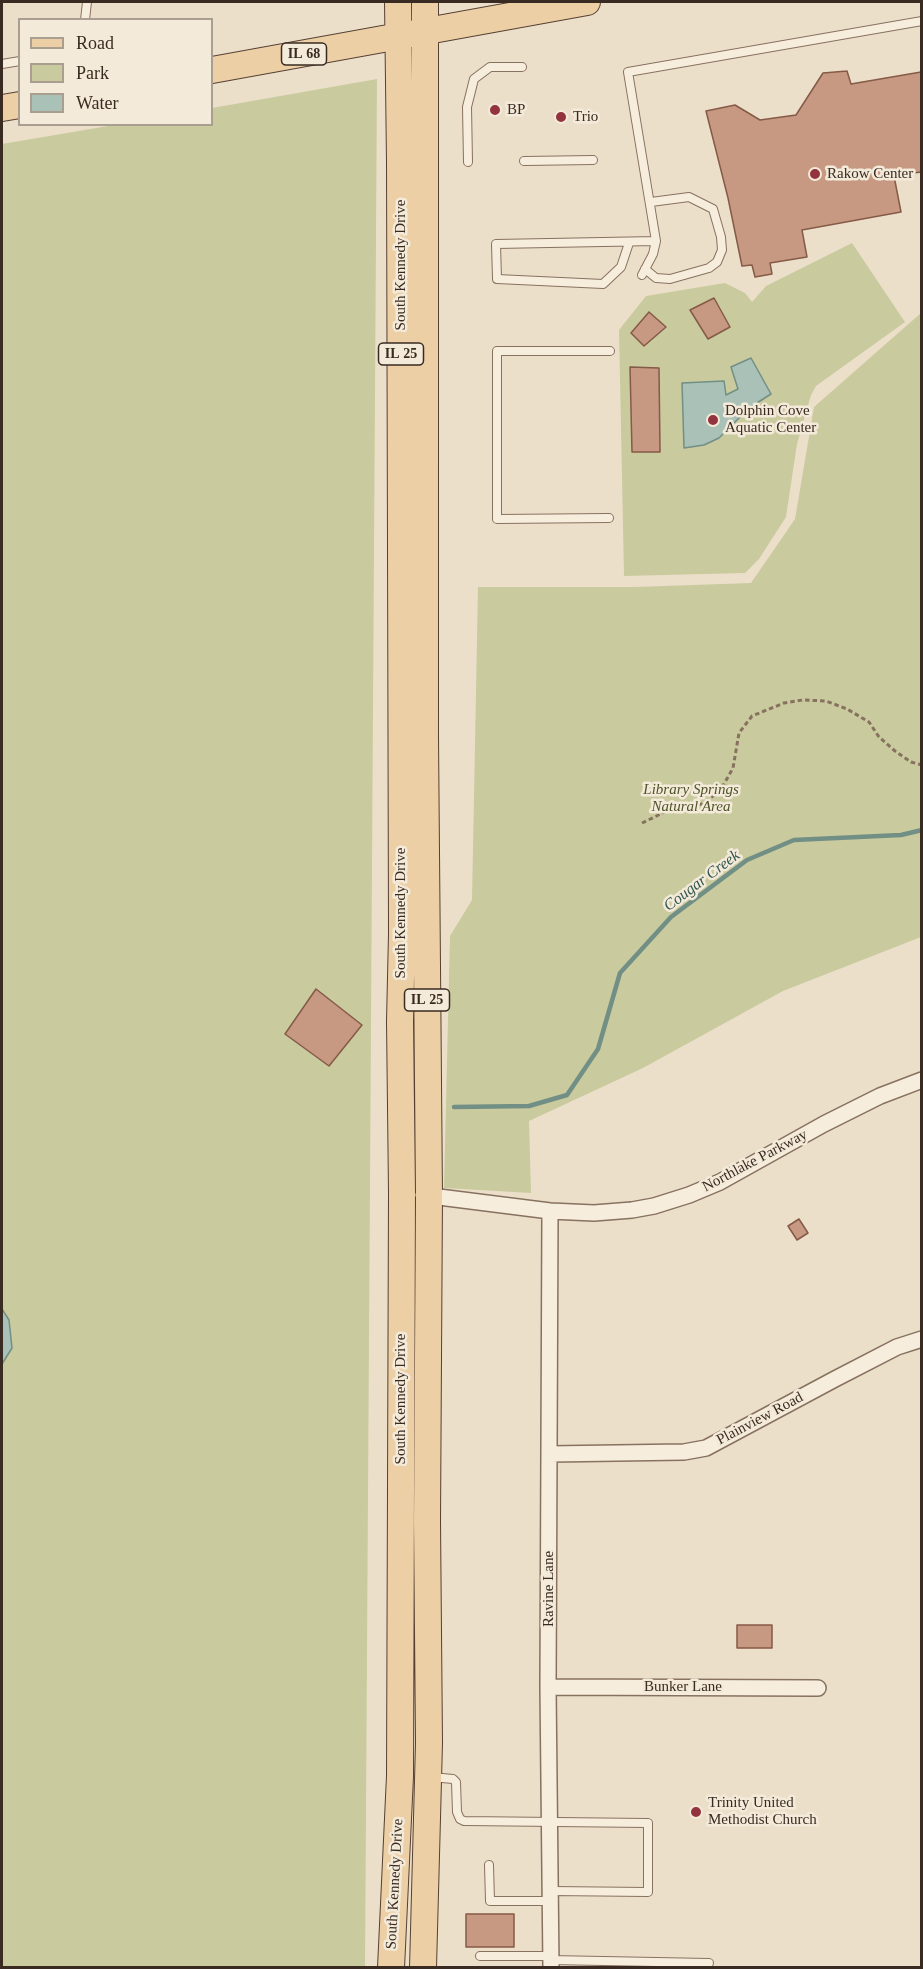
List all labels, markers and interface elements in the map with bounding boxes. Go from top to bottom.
legend [18,18,213,126]
text: Road [76,33,114,53]
road number: IL 68 [282,43,326,65]
text: Park [76,63,109,83]
text: Water [76,93,119,113]
place label: BP [507,101,525,119]
marker: BP [488,103,502,117]
place label: Trio [573,108,598,126]
marker: Trio [554,110,568,124]
place label: Rakow Center [827,165,913,183]
marker: Rakow Center [808,167,822,181]
street label: South Kennedy Drive [392,200,410,330]
road number: IL 25 [378,343,424,365]
place label: Dolphin Cove Aquatic Center [725,402,816,437]
marker: Dolphin Cove Aquatic Center [706,413,720,427]
park label: Library Springs Natural Area [643,781,739,816]
water label: Cougar Creek [660,846,744,916]
street label: South Kennedy Drive [392,848,410,978]
road number: IL 25 [404,989,450,1011]
street label: Northlake Parkway [699,1126,811,1196]
street label: South Kennedy Drive [392,1334,410,1464]
street label: Plainview Road [714,1389,806,1449]
street label: Ravine Lane [540,1551,558,1627]
street label: Bunker Lane [644,1678,722,1696]
place label: Trinity United Methodist Church [708,1794,817,1829]
marker: Trinity United Methodist Church [689,1805,703,1819]
street label: South Kennedy Drive [383,1818,407,1950]

